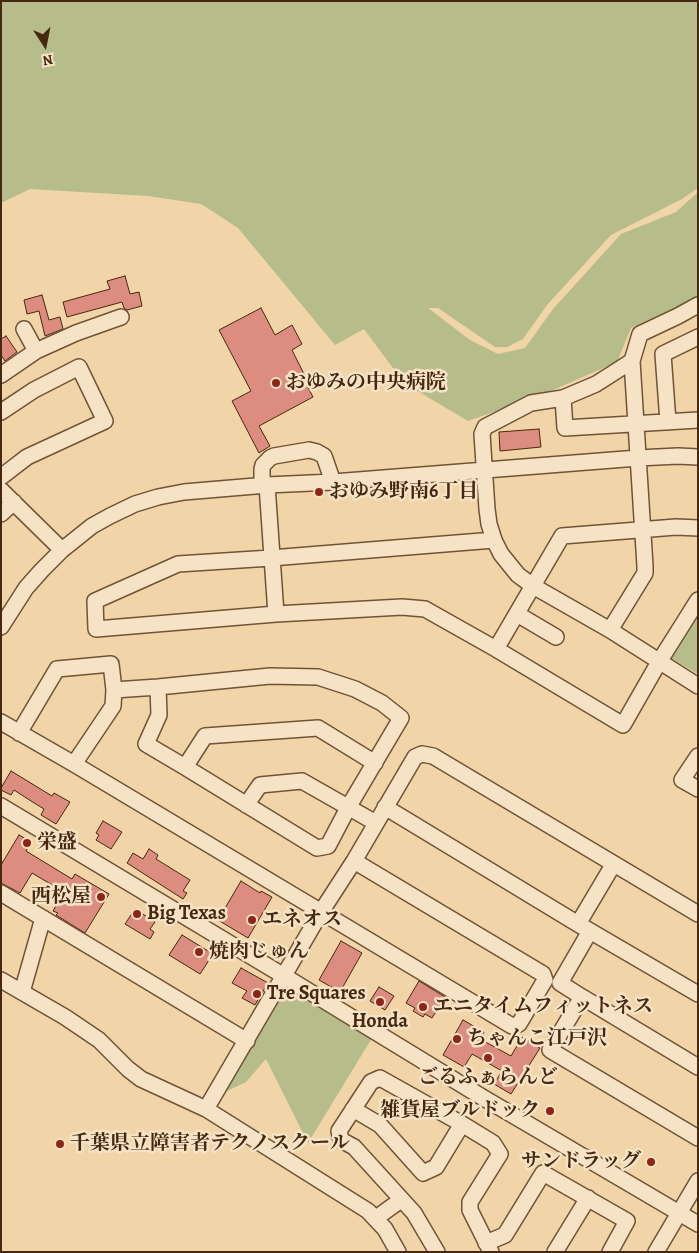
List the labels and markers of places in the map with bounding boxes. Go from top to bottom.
place label: おゆみの中央病院 [286,371,446,395]
marker: おゆみの中央病院 [270,377,282,389]
place label: おゆみ野南6丁目 [329,480,478,504]
marker: おゆみ野南6丁目 [313,486,325,498]
place label: 栄盛 [37,831,77,855]
marker: 栄盛 [21,837,33,849]
place label: 西松屋 [31,885,91,909]
marker: 西松屋 [95,891,107,903]
place label: Big Texas [147,902,226,926]
marker: Big Texas [131,908,143,920]
place label: エネオス [262,908,342,932]
marker: エネオス [246,914,258,926]
place label: 焼肉じゅん [209,940,309,964]
marker: 焼肉じゅん [193,946,205,958]
place label: Tre Squares [267,982,366,1006]
marker: Tre Squares [251,988,263,1000]
place label: エニタイムフィットネス [433,995,653,1019]
marker: Honda [374,996,386,1008]
marker: エニタイムフィットネス [417,1001,429,1013]
place label: Honda [352,1010,408,1034]
place label: ちゃんこ江戸沢 [467,1027,607,1051]
marker: ちゃんこ江戸沢 [451,1033,463,1045]
marker: ごるふぁらんど [482,1052,494,1064]
place label: ごるふぁらんど [418,1066,558,1090]
place label: 雑貨屋ブルドック [380,1099,540,1123]
marker: 雑貨屋ブルドック [544,1105,556,1117]
place label: 千葉県立障害者テクノスクール [70,1132,350,1156]
marker: 千葉県立障害者テクノスクール [54,1138,66,1150]
place label: サンドラッグ [521,1150,641,1174]
marker: サンドラッグ [645,1156,657,1168]

